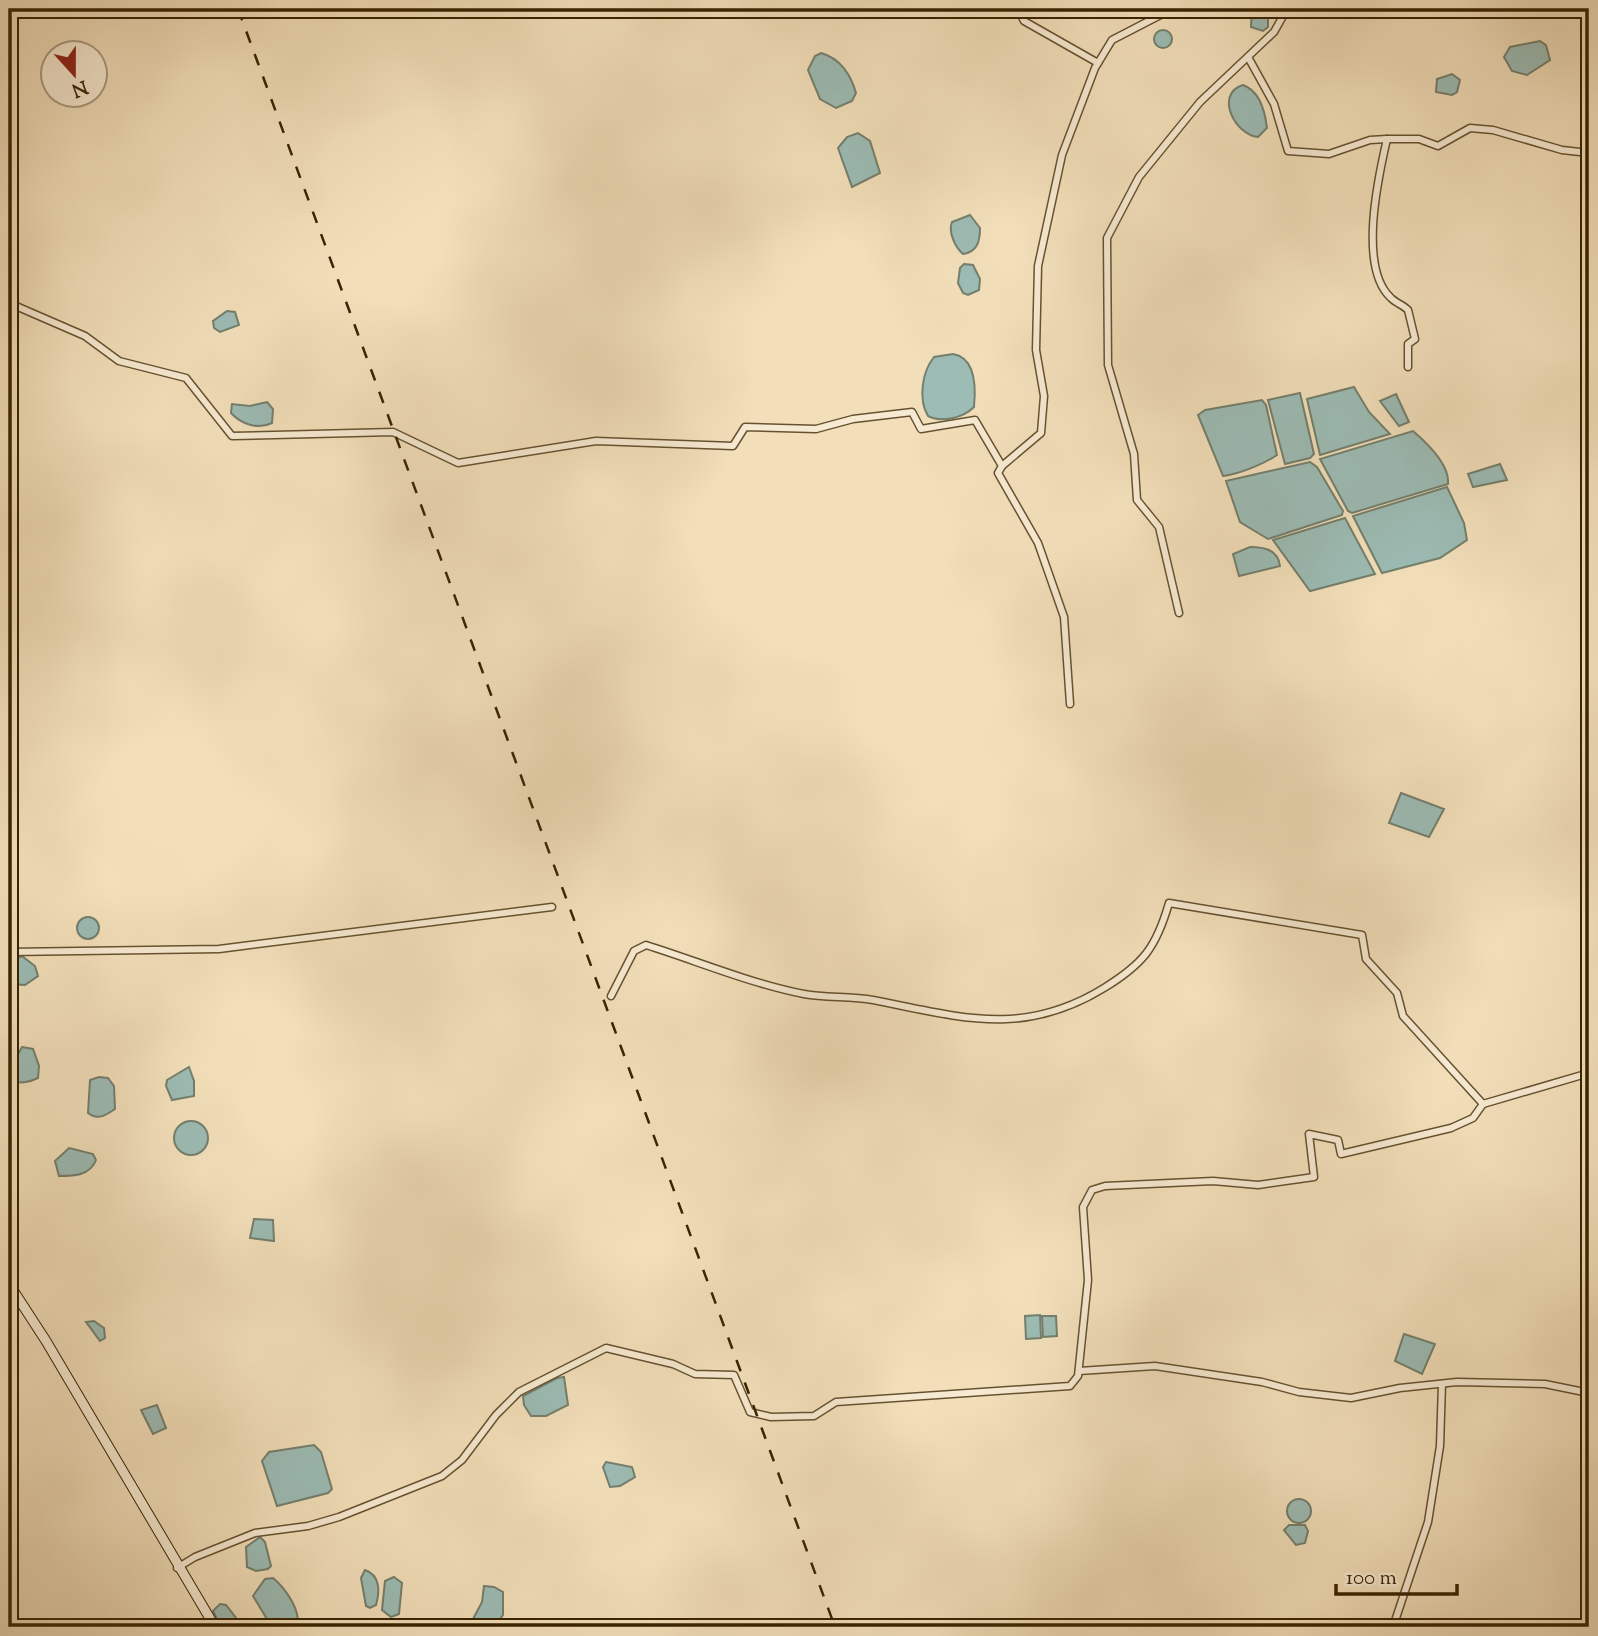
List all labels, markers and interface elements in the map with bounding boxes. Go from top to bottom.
north arrow [38,38,108,108]
text: N [67,72,91,103]
scale bar [1336,1552,1456,1596]
text: 100 m [1346,1564,1397,1594]

